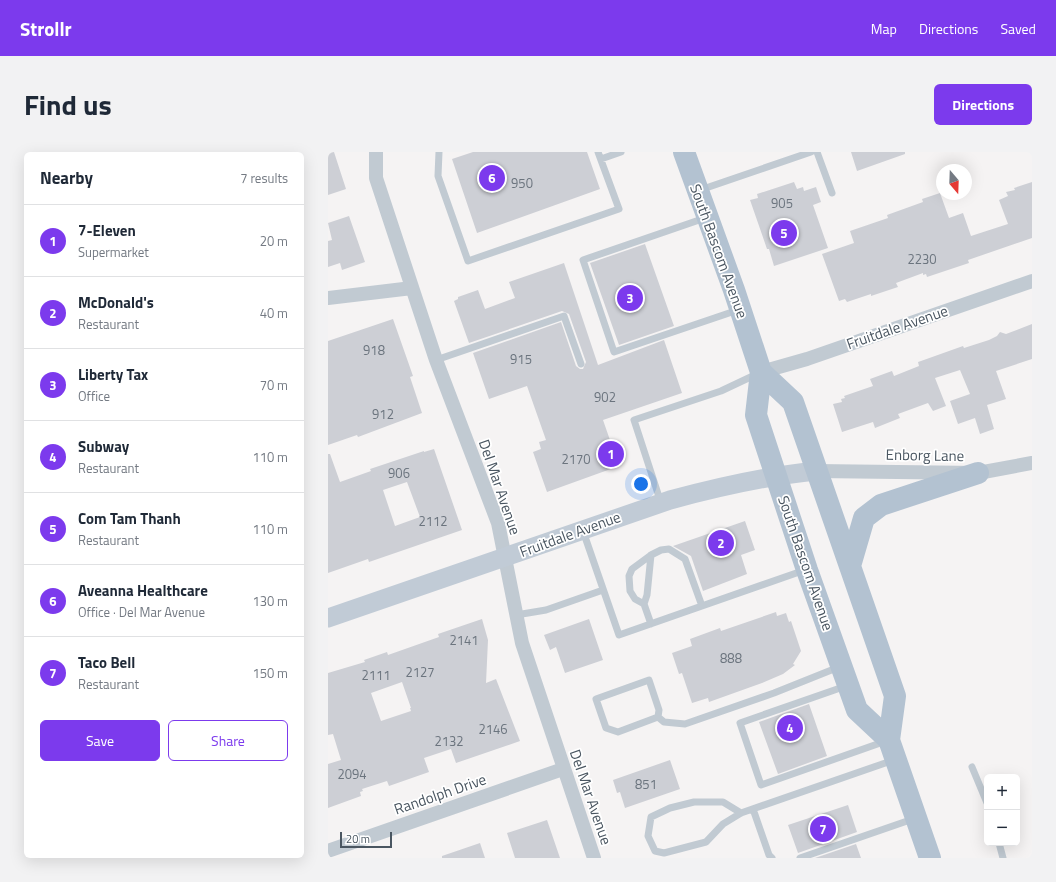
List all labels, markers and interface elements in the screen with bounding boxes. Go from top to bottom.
text: Strollr [20,14,72,43]
text: Map [871,18,897,39]
text: Directions [919,18,978,39]
text: Saved [1000,18,1036,39]
text: Find us [24,83,112,126]
button: Directions [934,84,1032,125]
pin: 6 [479,163,505,193]
north arrow [936,164,972,200]
text: Nearby [40,165,93,191]
text: 7 results [240,168,288,188]
house number: 950 [511,173,533,193]
street label: South Bascom Avenue [684,181,754,321]
house number: 905 [771,193,793,213]
pin: 5 [771,218,797,248]
text: 7-Eleven [78,219,136,242]
text: 1 [49,231,57,251]
text: 20 m [260,231,288,251]
text: Supermarket [78,242,149,262]
house number: 2230 [907,249,937,269]
pin: 3 [617,283,643,313]
text: McDonald's [78,291,154,314]
street label: Fruitdale Avenue [843,299,951,355]
text: 2 [49,303,57,323]
text: 40 m [260,303,288,323]
text: Restaurant [78,314,139,334]
house number: 918 [363,340,385,360]
house number: 915 [510,349,532,369]
text: Liberty Tax [78,363,148,386]
text: 3 [49,375,57,395]
text: 70 m [260,375,288,395]
text: Office [78,386,110,406]
house number: 902 [594,387,616,407]
house number: 912 [372,404,394,424]
text: Subway [78,435,129,458]
street label: Del Mar Avenue [473,436,527,538]
pin: 1 [598,439,624,469]
street label: Enborg Lane [886,443,964,467]
text: 4 [49,447,57,467]
text: 110 m [252,447,288,467]
house number: 2170 [561,449,591,469]
text: Restaurant [78,458,139,478]
house number: 906 [388,463,410,483]
your location [631,474,651,494]
street label: South Bascom Avenue [772,492,840,634]
street label: Fruitdale Avenue [516,505,624,563]
text: Com Tam Thanh [78,507,181,530]
house number: 2112 [418,511,448,531]
text: 5 [49,519,57,539]
text: 110 m [252,519,288,539]
pin: 2 [708,528,734,558]
text: Restaurant [78,530,139,550]
text: Aveanna Healthcare [78,579,208,602]
text: 6 [49,591,57,611]
text: 130 m [252,591,288,611]
text: Office · Del Mar Avenue [78,602,205,622]
house number: 2141 [449,630,479,650]
house number: 888 [720,648,742,668]
text: Taco Bell [78,651,135,674]
house number: 2127 [405,662,435,682]
text: 7 [49,663,57,683]
text: 150 m [252,663,288,683]
house number: 2111 [361,665,391,685]
text: Restaurant [78,674,139,694]
pin: 4 [777,713,803,743]
house number: 2146 [478,719,508,739]
button: Save [40,720,160,761]
button: Share [168,720,288,761]
house number: 2132 [434,731,464,751]
street label: Del Mar Avenue [564,746,618,848]
house number: 2094 [337,764,367,784]
street label: Randolph Drive [391,767,489,821]
house number: 851 [635,774,657,794]
map controls [984,774,1020,846]
button: + [984,774,1020,810]
button: − [984,810,1020,846]
pin: 7 [810,814,836,844]
scale bar [340,830,392,849]
text: 20 m [346,831,370,847]

